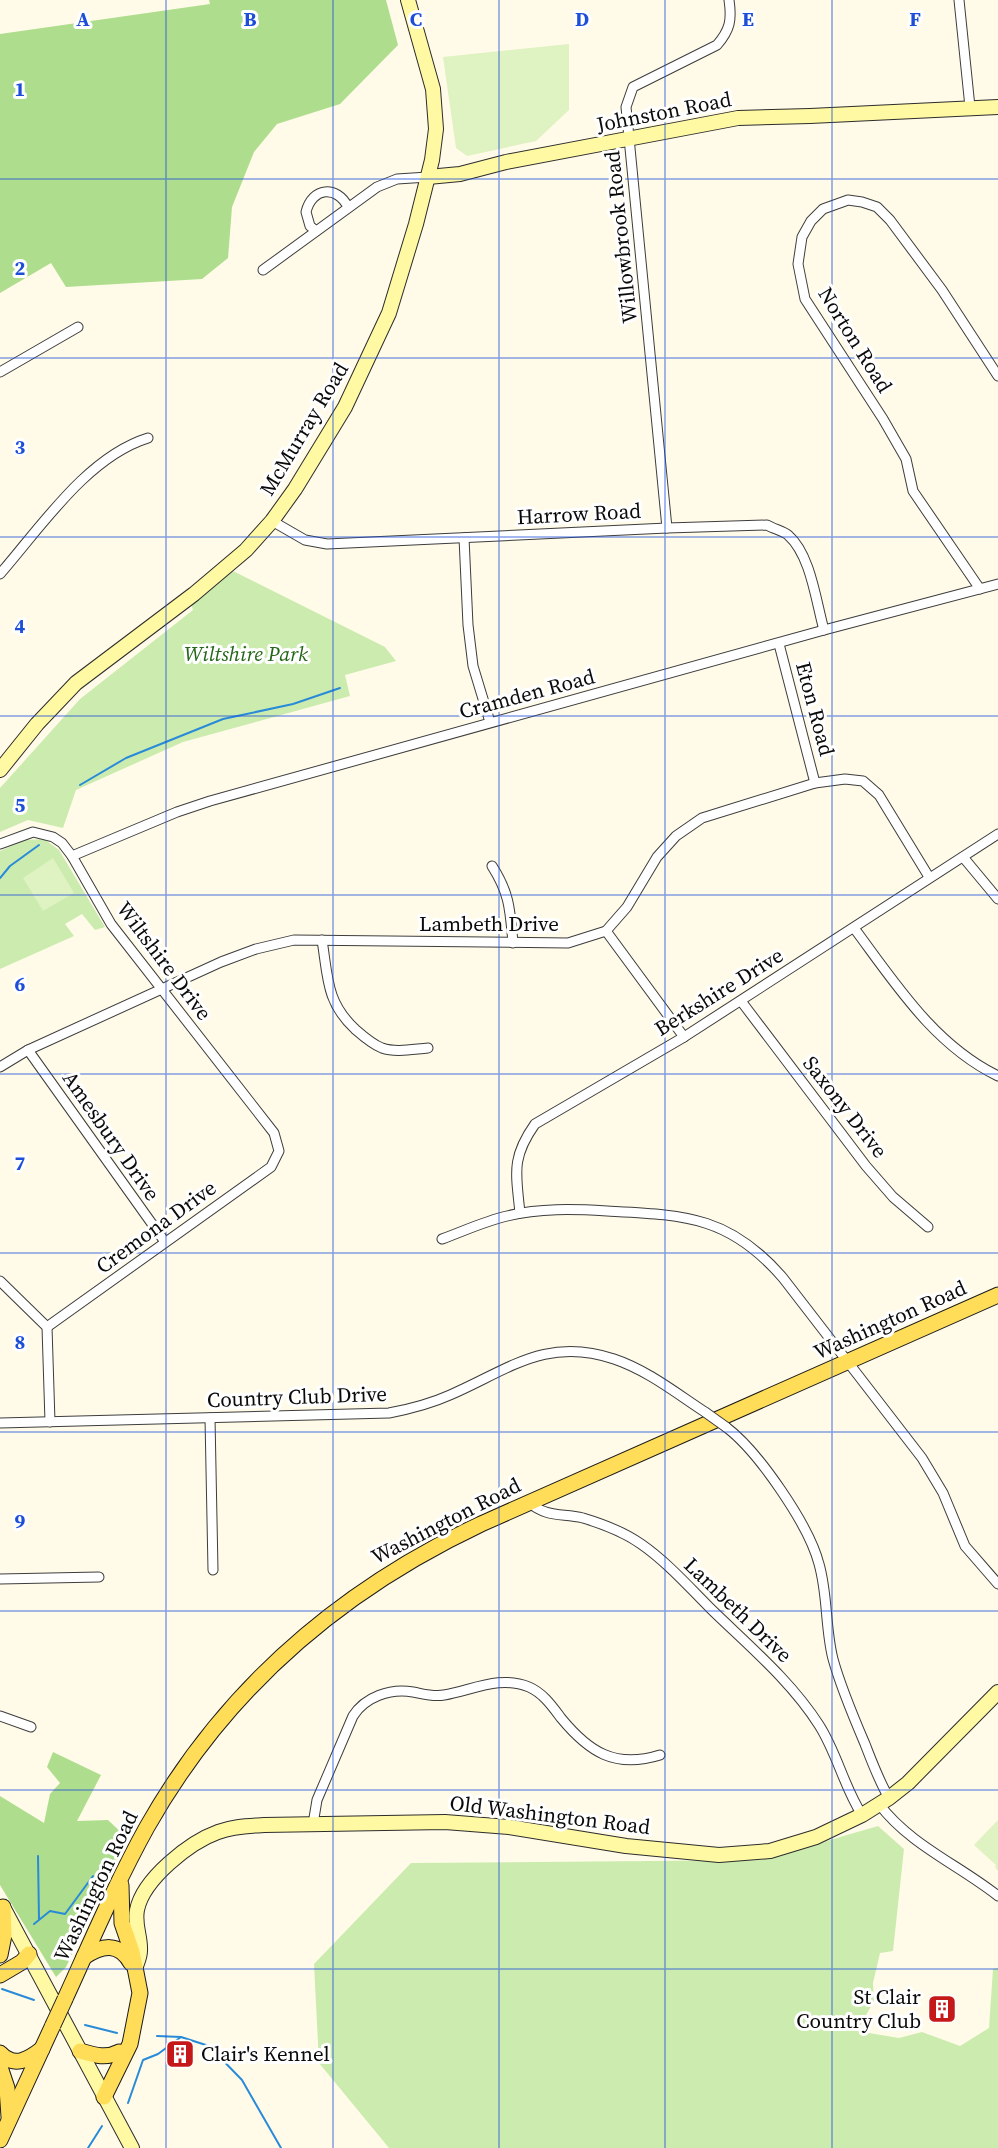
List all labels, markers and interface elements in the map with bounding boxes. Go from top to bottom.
text: A [76,5,90,33]
text: B [243,5,257,33]
text: C [410,5,422,33]
text: D [575,5,589,33]
text: E [742,5,754,33]
text: F [909,5,921,33]
text: 1 [15,75,25,103]
street label: Johnston Road [593,84,734,139]
street label: Willowbrook Road [597,149,644,325]
text: 2 [15,254,26,282]
street label: Norton Road [811,281,899,398]
street label: McMurray Road [252,357,355,501]
text: 3 [15,433,26,461]
street label: Harrow Road [516,496,642,531]
text: 4 [15,612,26,640]
park label: Wiltshire Park [184,639,308,668]
street label: Eton Road [789,659,842,759]
street label: Cramden Road [456,661,598,726]
text: 5 [15,791,26,819]
street label: Wiltshire Drive [110,895,219,1026]
street label: Lambeth Drive [419,909,559,938]
street label: Berkshire Drive [649,940,789,1043]
text: 6 [15,970,26,998]
street label: Saxony Drive [796,1050,894,1164]
street label: Amesbury Drive [56,1065,167,1206]
text: 7 [15,1149,26,1177]
street label: Cremona Drive [90,1173,222,1280]
street label: Washington Road [809,1273,971,1366]
text: 8 [15,1328,25,1356]
street label: Country Club Drive [206,1379,388,1414]
street label: Washington Road [366,1470,526,1571]
text: 9 [15,1507,26,1535]
street label: Lambeth Drive [678,1551,799,1669]
street label: Old Washington Road [448,1788,652,1841]
street label: Washington Road [46,1805,145,1966]
place label: St Clair Country Club [796,1982,921,2035]
building icon: St Clair Country Club [926,1993,958,2025]
building icon: Clair's Kennel [164,2038,196,2070]
place label: Clair's Kennel [201,2039,330,2068]

